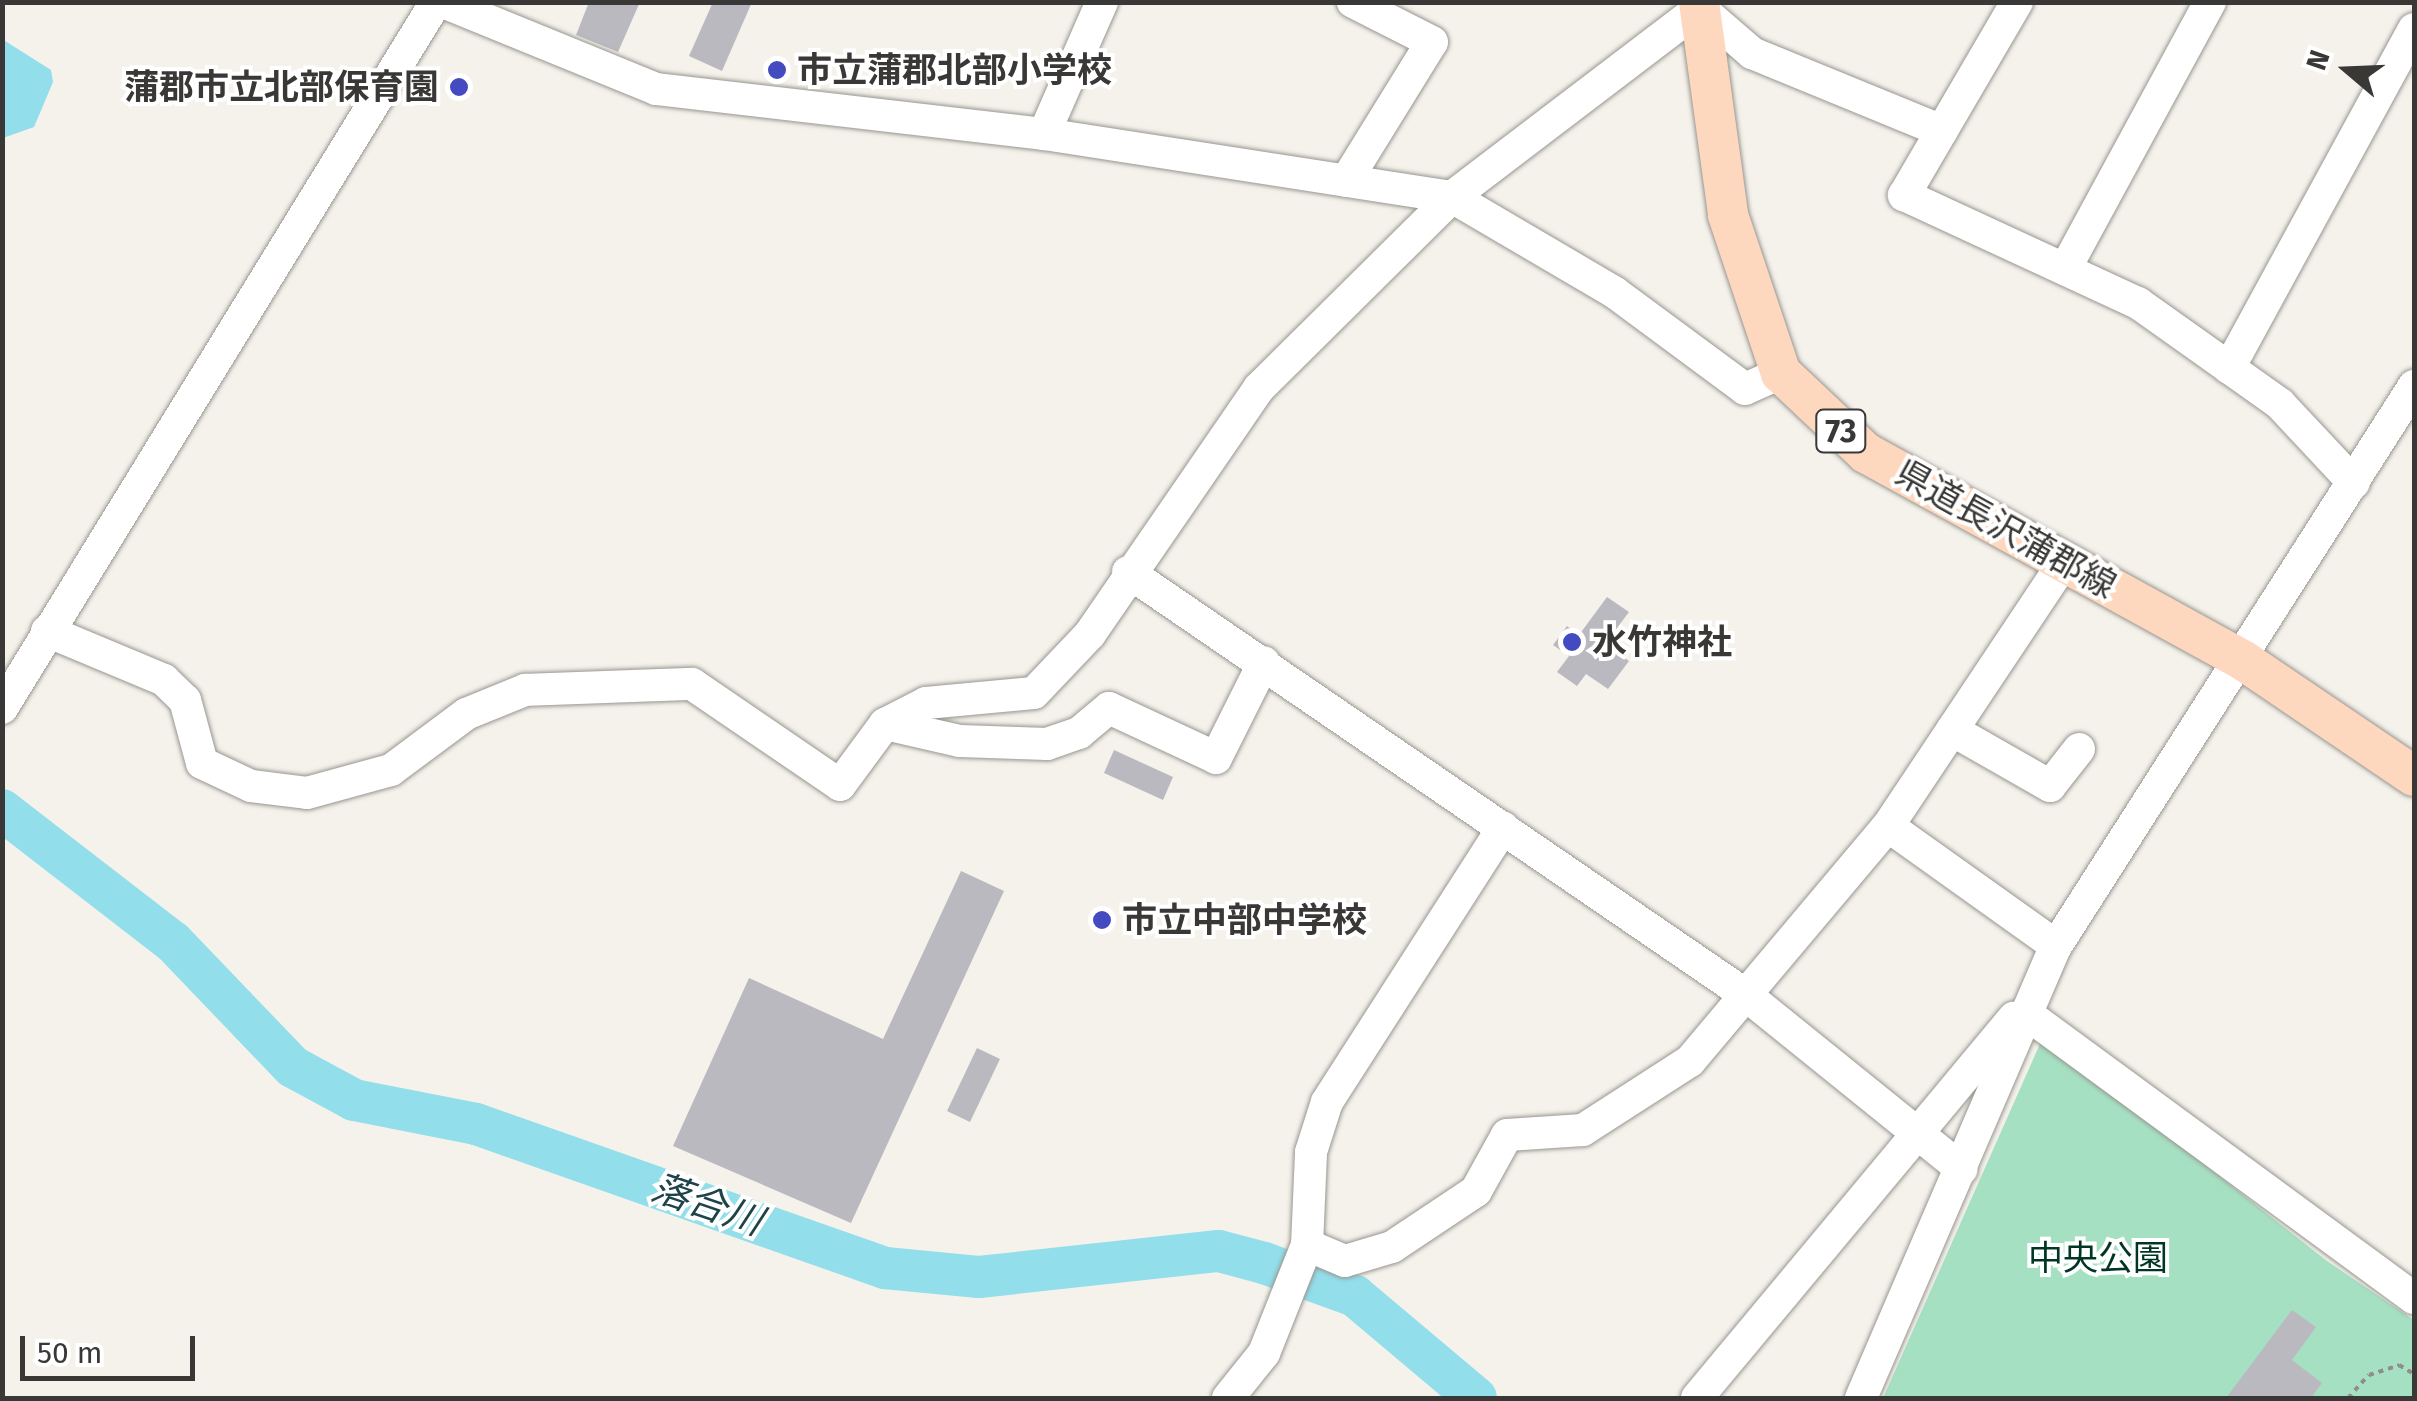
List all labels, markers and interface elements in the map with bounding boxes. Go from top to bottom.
north arrow [2297,20,2397,120]
text: N [2300,46,2337,74]
place label: 市立蒲郡北部小学校 [797,49,1112,91]
marker: 市立蒲郡北部小学校 [766,59,788,81]
place label: 蒲郡市立北部保育園 [124,66,439,108]
marker: 蒲郡市立北部保育園 [448,76,470,98]
road number: 73 [1814,404,1868,458]
street label: 県道長沢蒲郡線 [1889,451,2123,607]
place label: 水竹神社 [1592,621,1732,663]
marker: 水竹神社 [1561,631,1583,653]
place label: 市立中部中学校 [1122,899,1367,941]
marker: 市立中部中学校 [1091,909,1113,931]
water label: 落合川 [646,1165,768,1245]
park label: 中央公園 [2028,1237,2168,1279]
scale bar [25,1316,200,1378]
text: 50 m [37,1335,102,1371]

